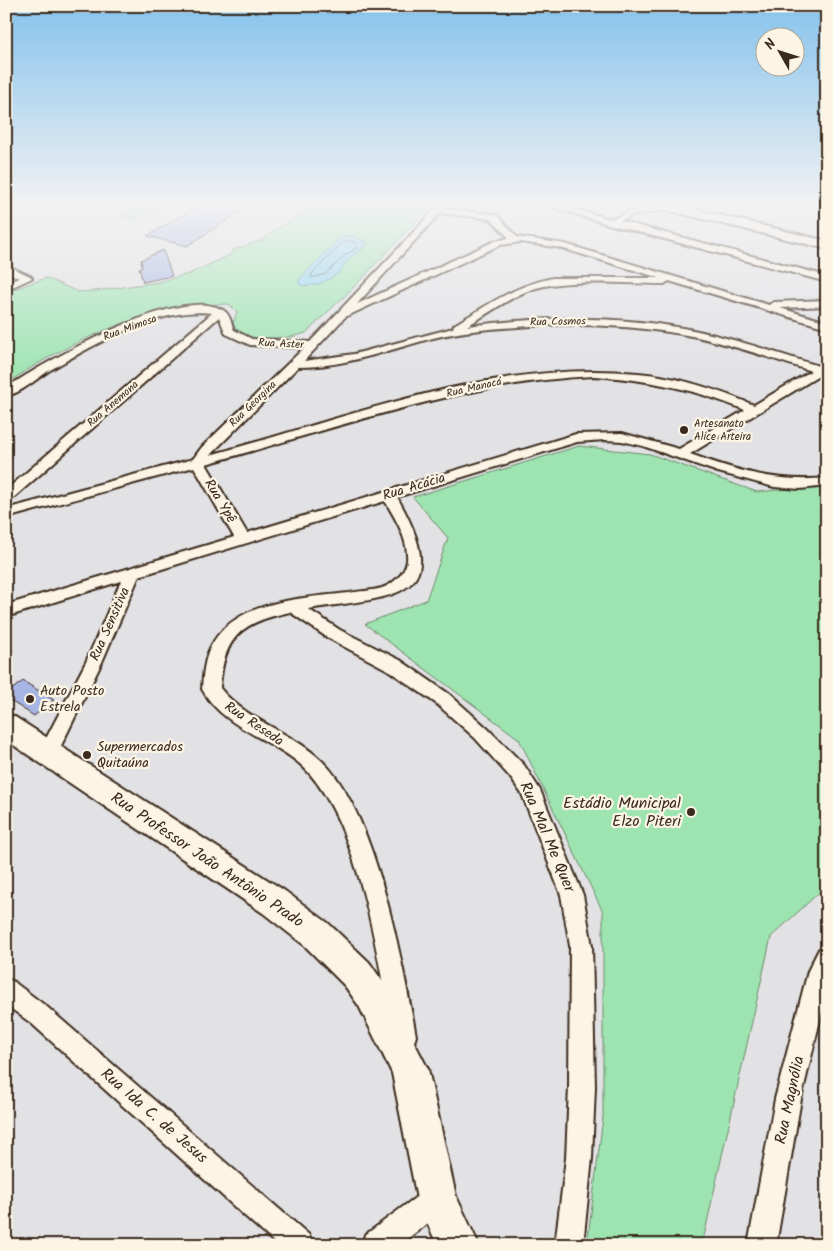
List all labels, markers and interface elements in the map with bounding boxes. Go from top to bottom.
north arrow [756,28,806,78]
text: N [759,34,782,55]
street label: Rua Mimosa [101,310,159,346]
street label: Rua Cosmos [530,313,586,331]
street label: Rua Aster [258,334,306,354]
street label: Rua Manacá [445,372,505,403]
street label: Rua Anemona [83,376,143,432]
street label: Rua Georgina [225,377,281,431]
place label: Artesanato Alice Arteira [694,415,751,446]
marker: Artesanato Alice Arteira [678,424,690,436]
street label: Rua Acácia [380,467,448,507]
street label: Rua Ypê [198,475,242,528]
street label: Rua Sensitiva [84,584,136,664]
place label: Auto Posto Estrela [40,680,104,718]
marker: Auto Posto Estrela [24,693,36,705]
street label: Rua Reseda [220,696,288,752]
place label: Supermercados Quitaúna [97,736,183,774]
marker: Supermercados Quitaúna [81,749,93,761]
street label: Rua Mal Me Quer [512,778,582,898]
street label: Rua Professor João Antônio Prado [105,786,309,934]
place label: Estádio Municipal Elzo Piteri [563,791,682,834]
marker: Estádio Municipal Elzo Piteri [685,806,697,818]
street label: Rua Magnólia [768,1054,812,1146]
street label: Rua Ida C. de Jesus [95,1062,213,1170]

